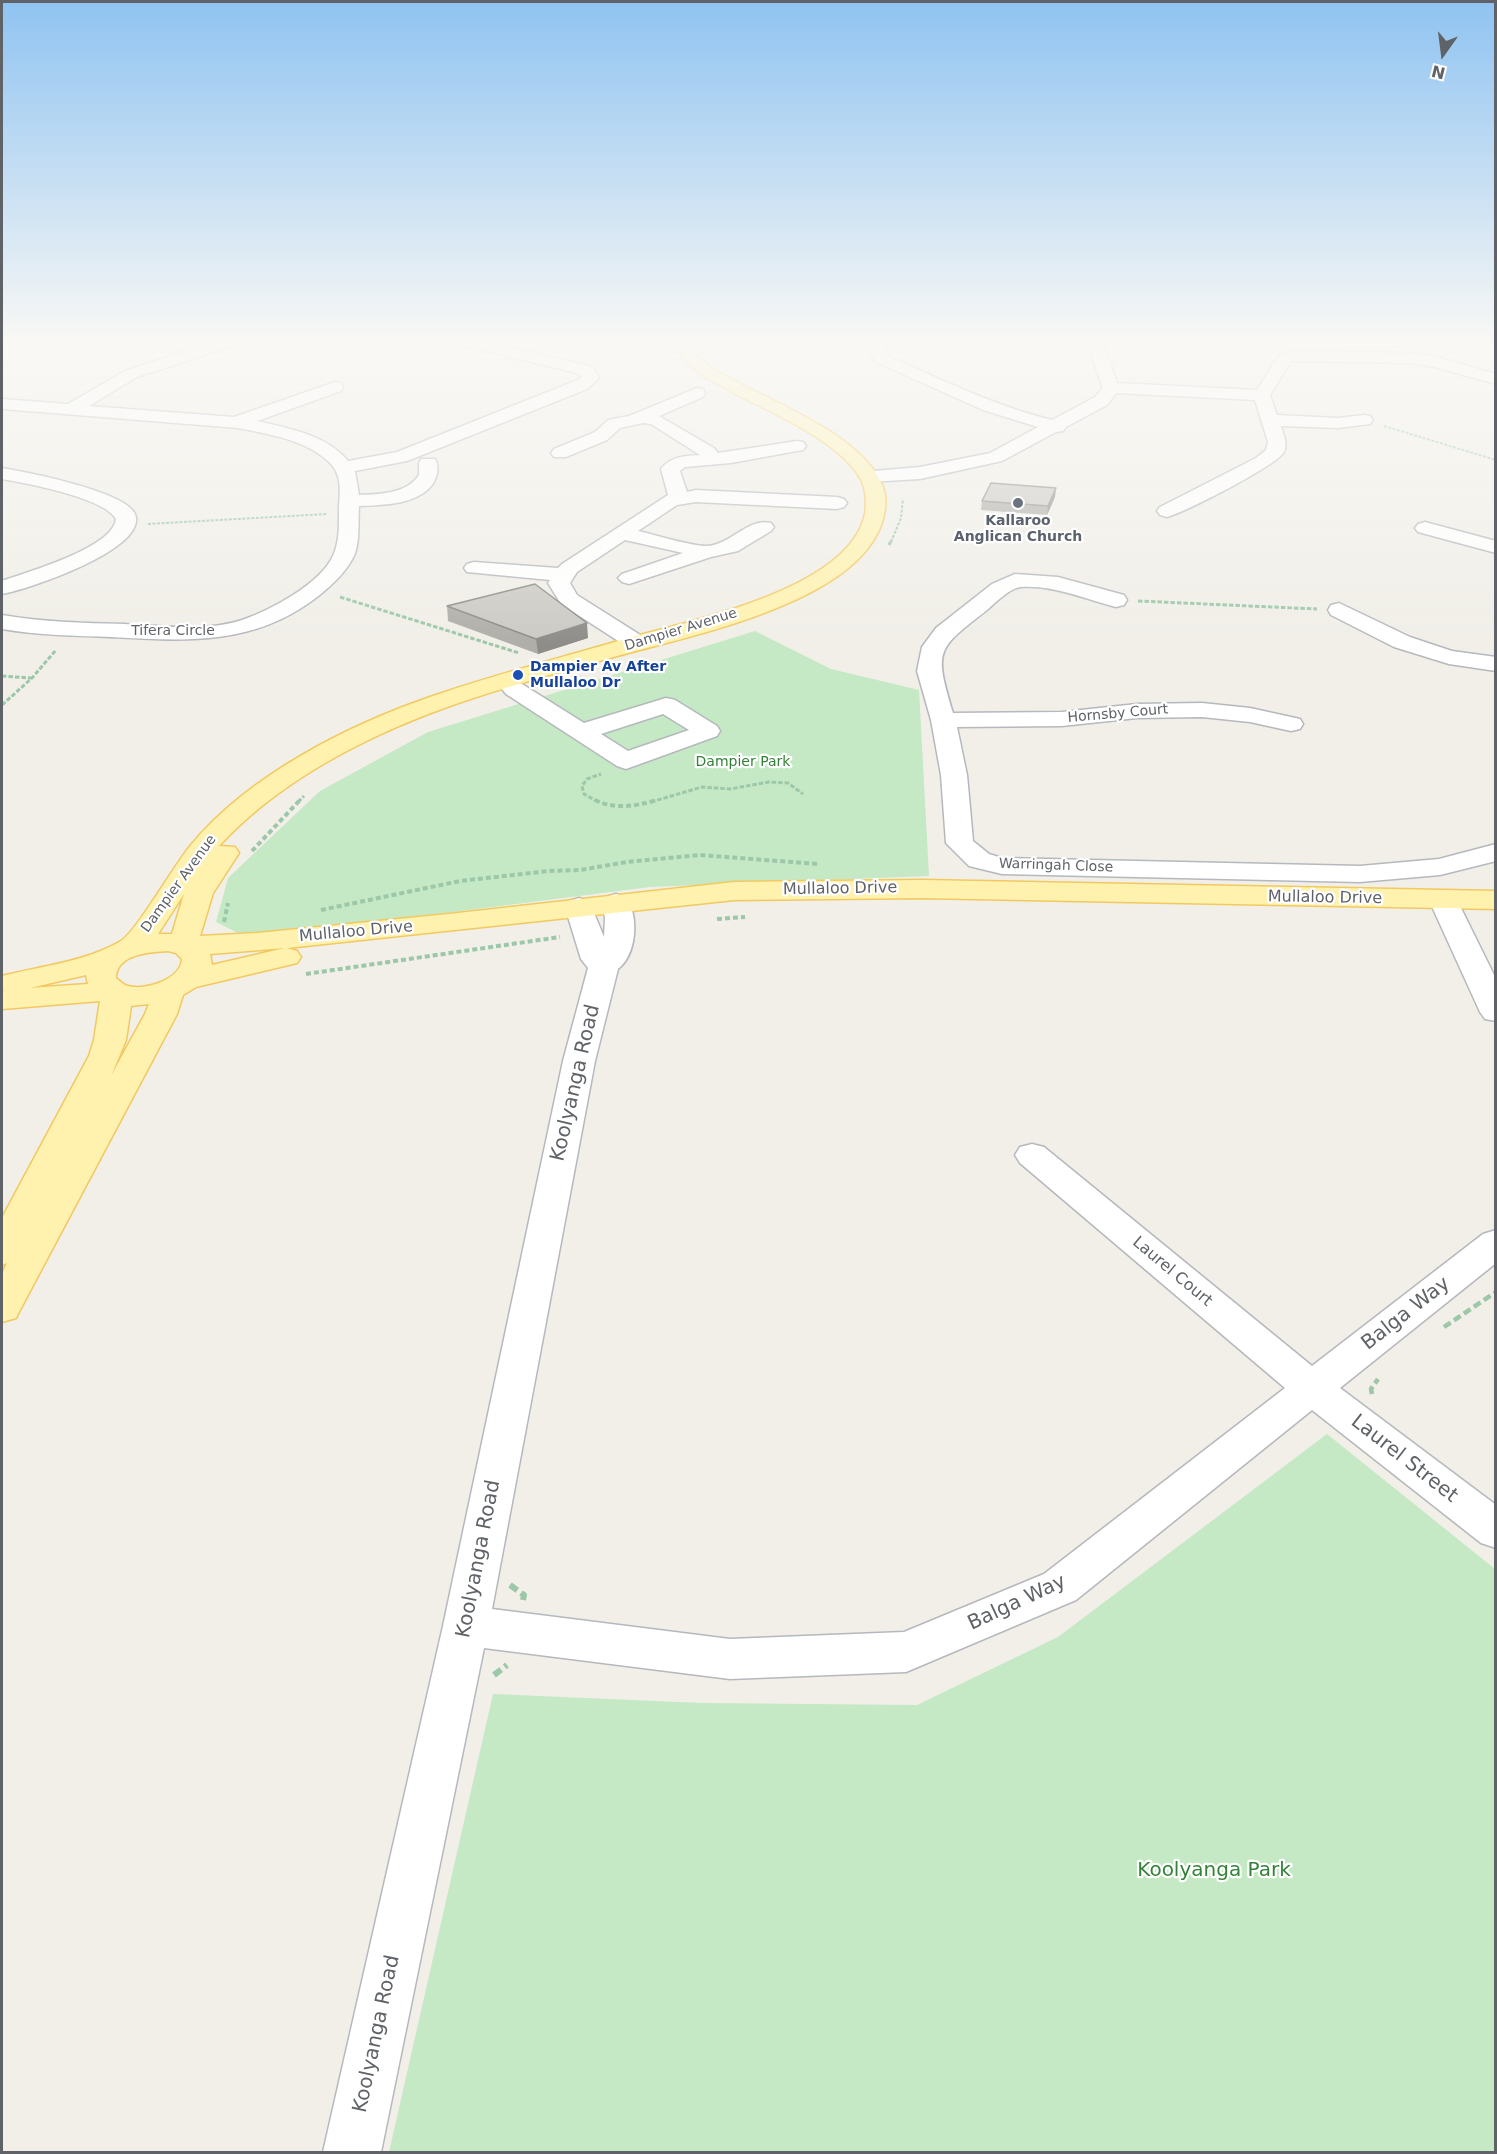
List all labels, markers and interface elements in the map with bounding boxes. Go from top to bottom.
north arrow [1413,24,1473,84]
text: N [1430,61,1447,83]
marker: Kallaroo Anglican Church [1011,496,1025,510]
place label: Kallaroo Anglican Church [954,513,1082,546]
street label: Dampier Avenue [623,605,739,655]
street label: Tifera Circle [131,623,215,639]
place label: Dampier Av After Mullaloo Dr [530,659,666,692]
marker: Dampier Av After Mullaloo Dr [511,668,525,682]
street label: Hornsby Court [1067,701,1169,727]
park label: Dampier Park [696,754,790,770]
street label: Dampier Avenue [138,832,220,936]
street label: Warringah Close [999,856,1113,876]
street label: Mullaloo Drive [783,878,897,900]
street label: Mullaloo Drive [1268,887,1382,909]
street label: Mullaloo Drive [298,917,414,947]
street label: Koolyanga Road [546,1002,606,1164]
street label: Laurel Court [1128,1233,1216,1311]
street label: Balga Way [1357,1272,1455,1356]
street label: Laurel Street [1346,1410,1462,1508]
street label: Koolyanga Road [452,1478,506,1640]
street label: Balga Way [964,1570,1070,1636]
park label: Koolyanga Park [1137,1859,1291,1883]
street label: Koolyanga Road [349,1953,405,2115]

